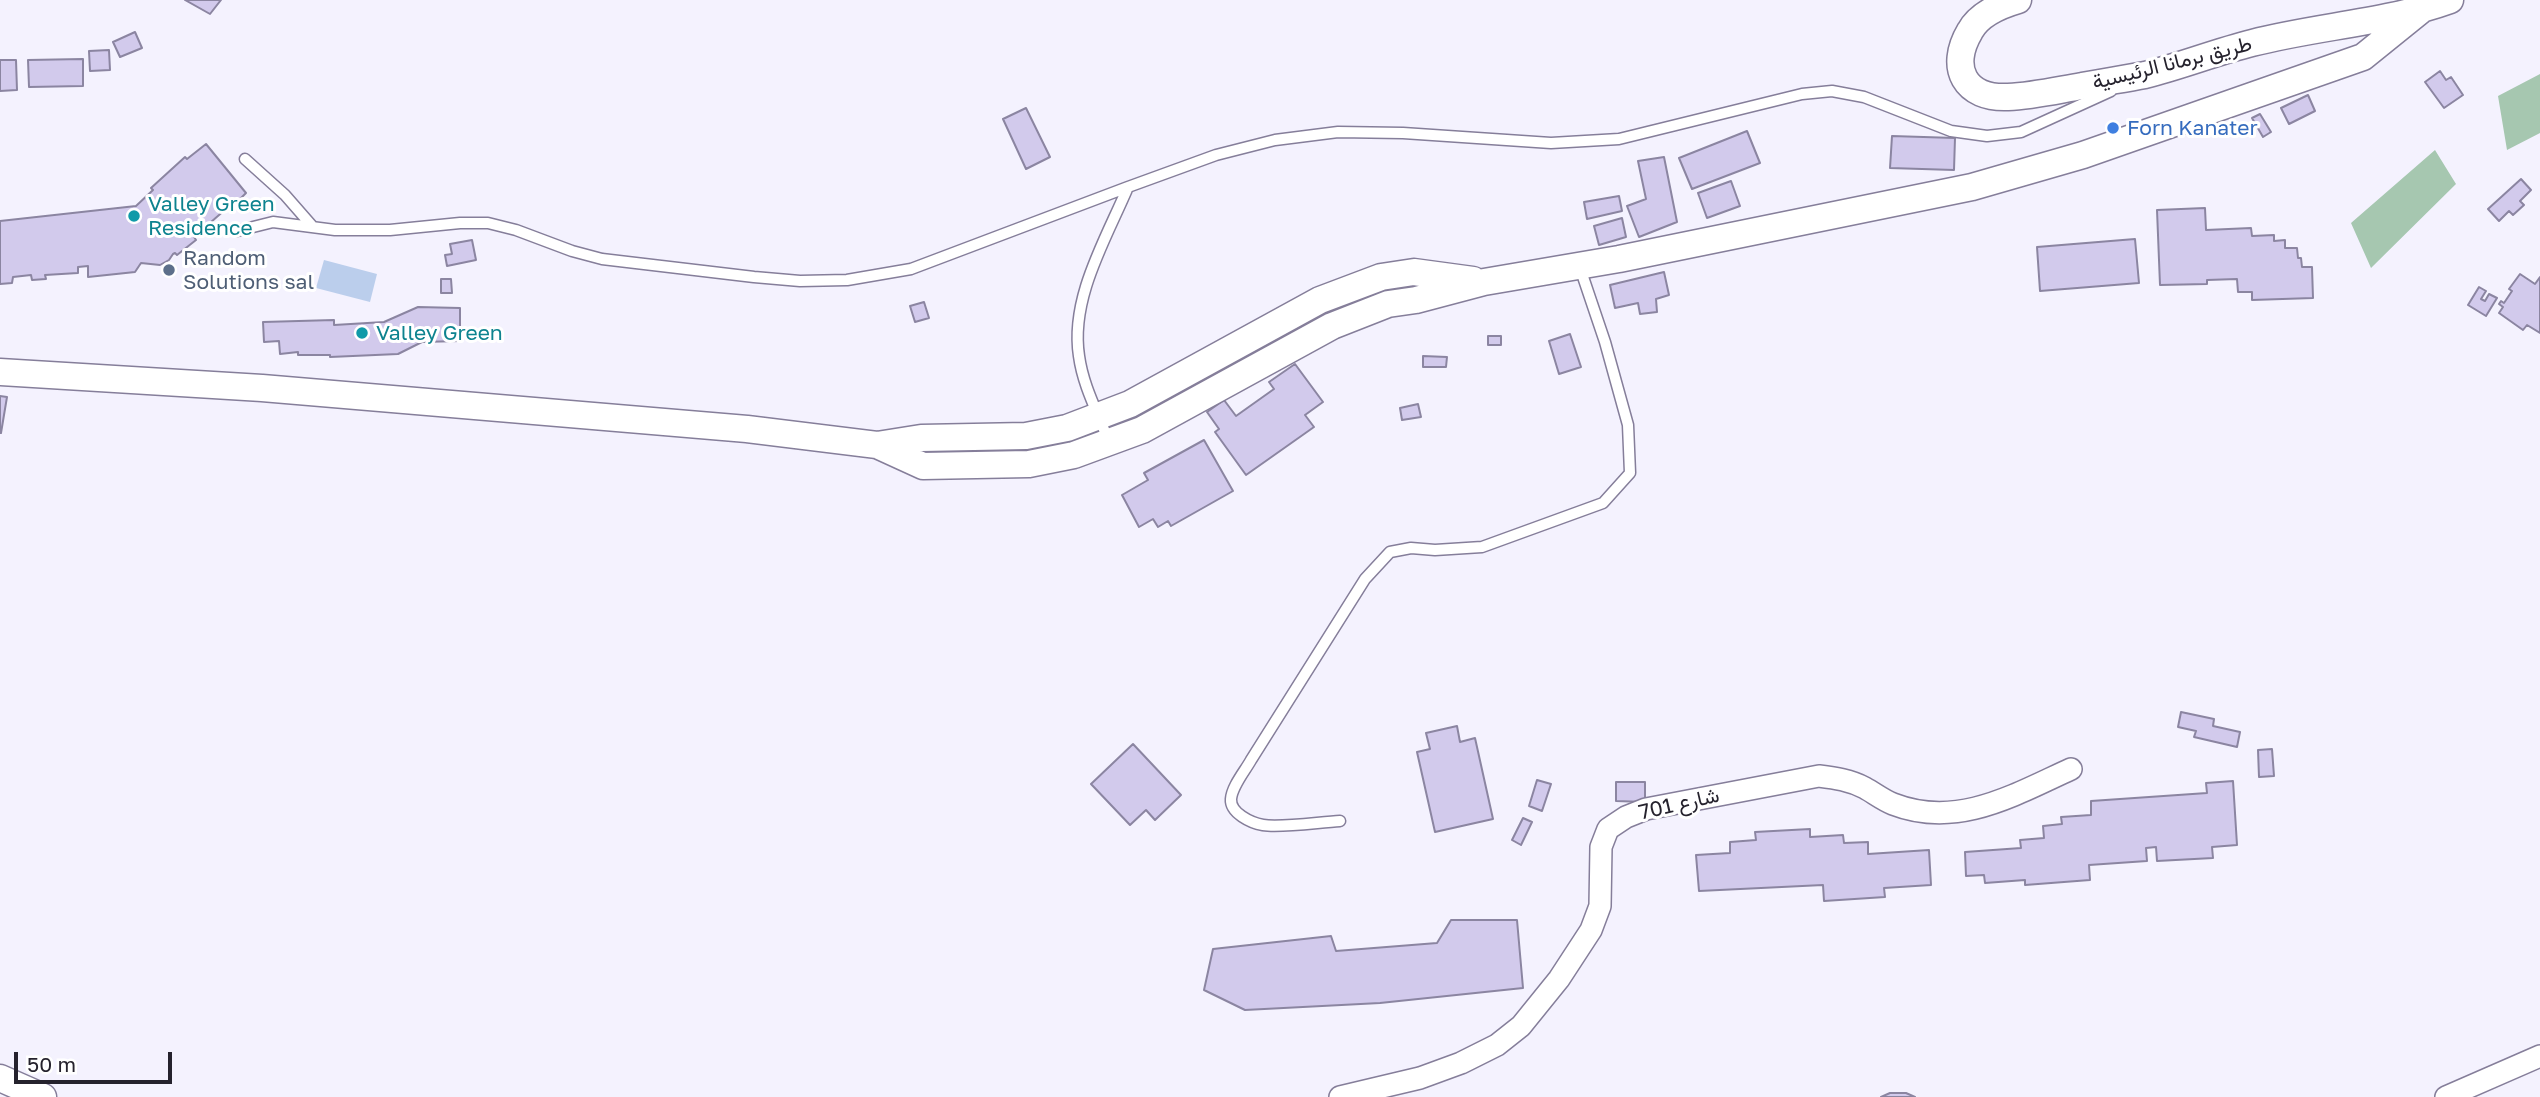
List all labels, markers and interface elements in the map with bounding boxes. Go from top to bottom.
street label: طريق برمانا الرئيسية [2090,31,2254,95]
place label: Forn Kanater [2127,115,2258,141]
marker: Forn Kanater [2105,120,2121,136]
place label: Valley Green Residence [148,191,275,241]
marker: Valley Green Residence [126,208,142,224]
place label: Random Solutions sal [183,245,314,295]
marker: Random Solutions sal [161,262,177,278]
place label: Valley Green [376,320,503,346]
marker: Valley Green [354,325,370,341]
street label: شارع 701 [1636,783,1722,825]
scale bar [18,1038,175,1082]
text: 50 m [27,1051,76,1077]

